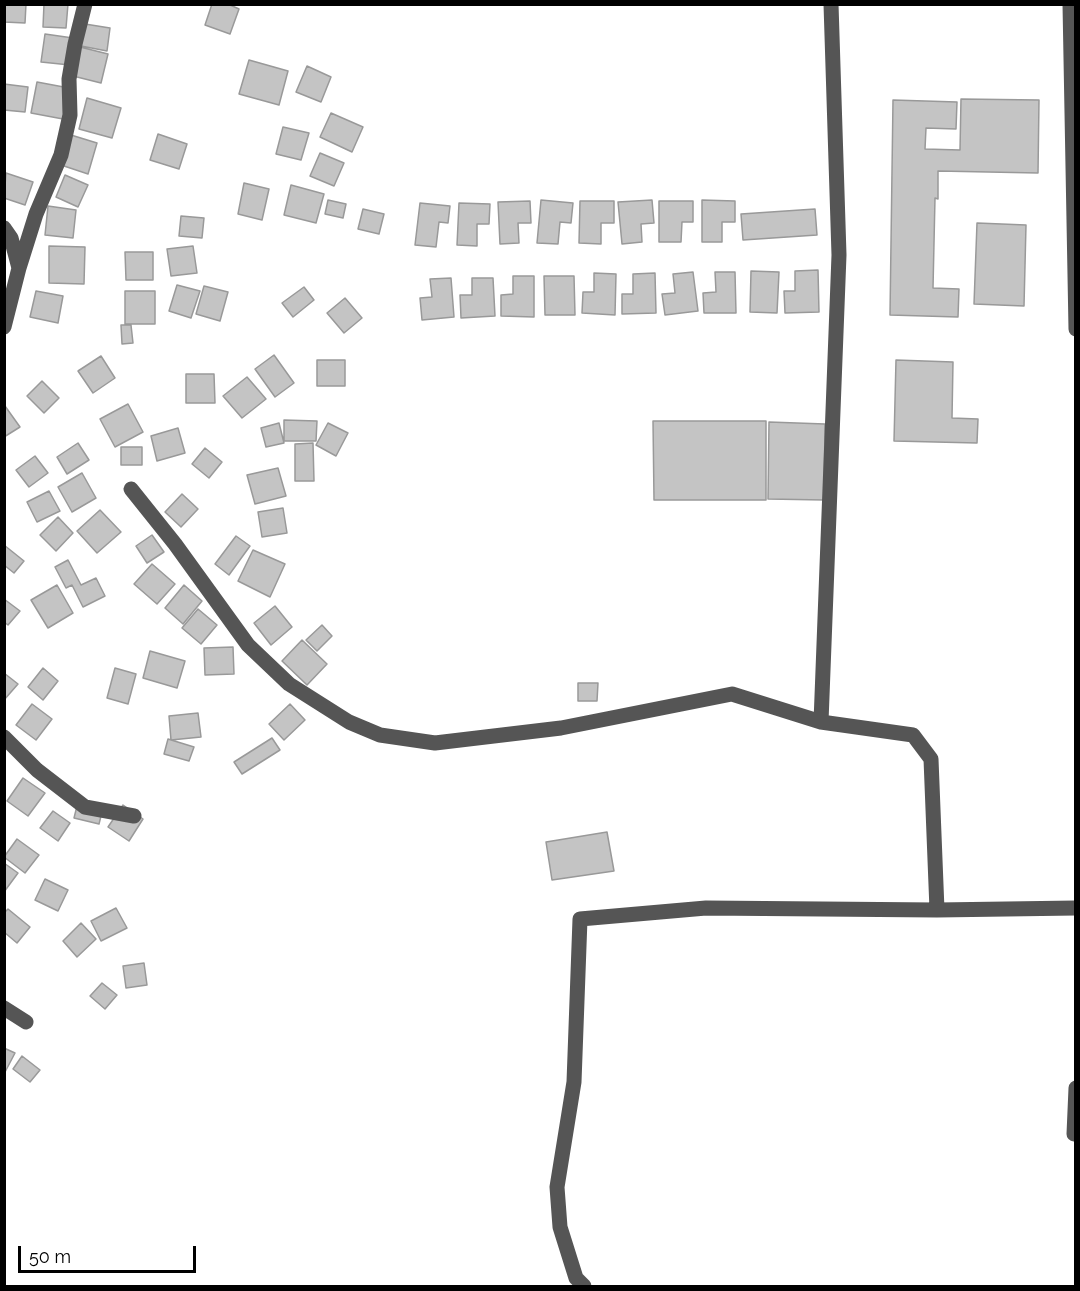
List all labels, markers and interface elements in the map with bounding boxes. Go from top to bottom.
scale bar [21,1234,200,1272]
text: 50 m [29,1246,71,1267]

